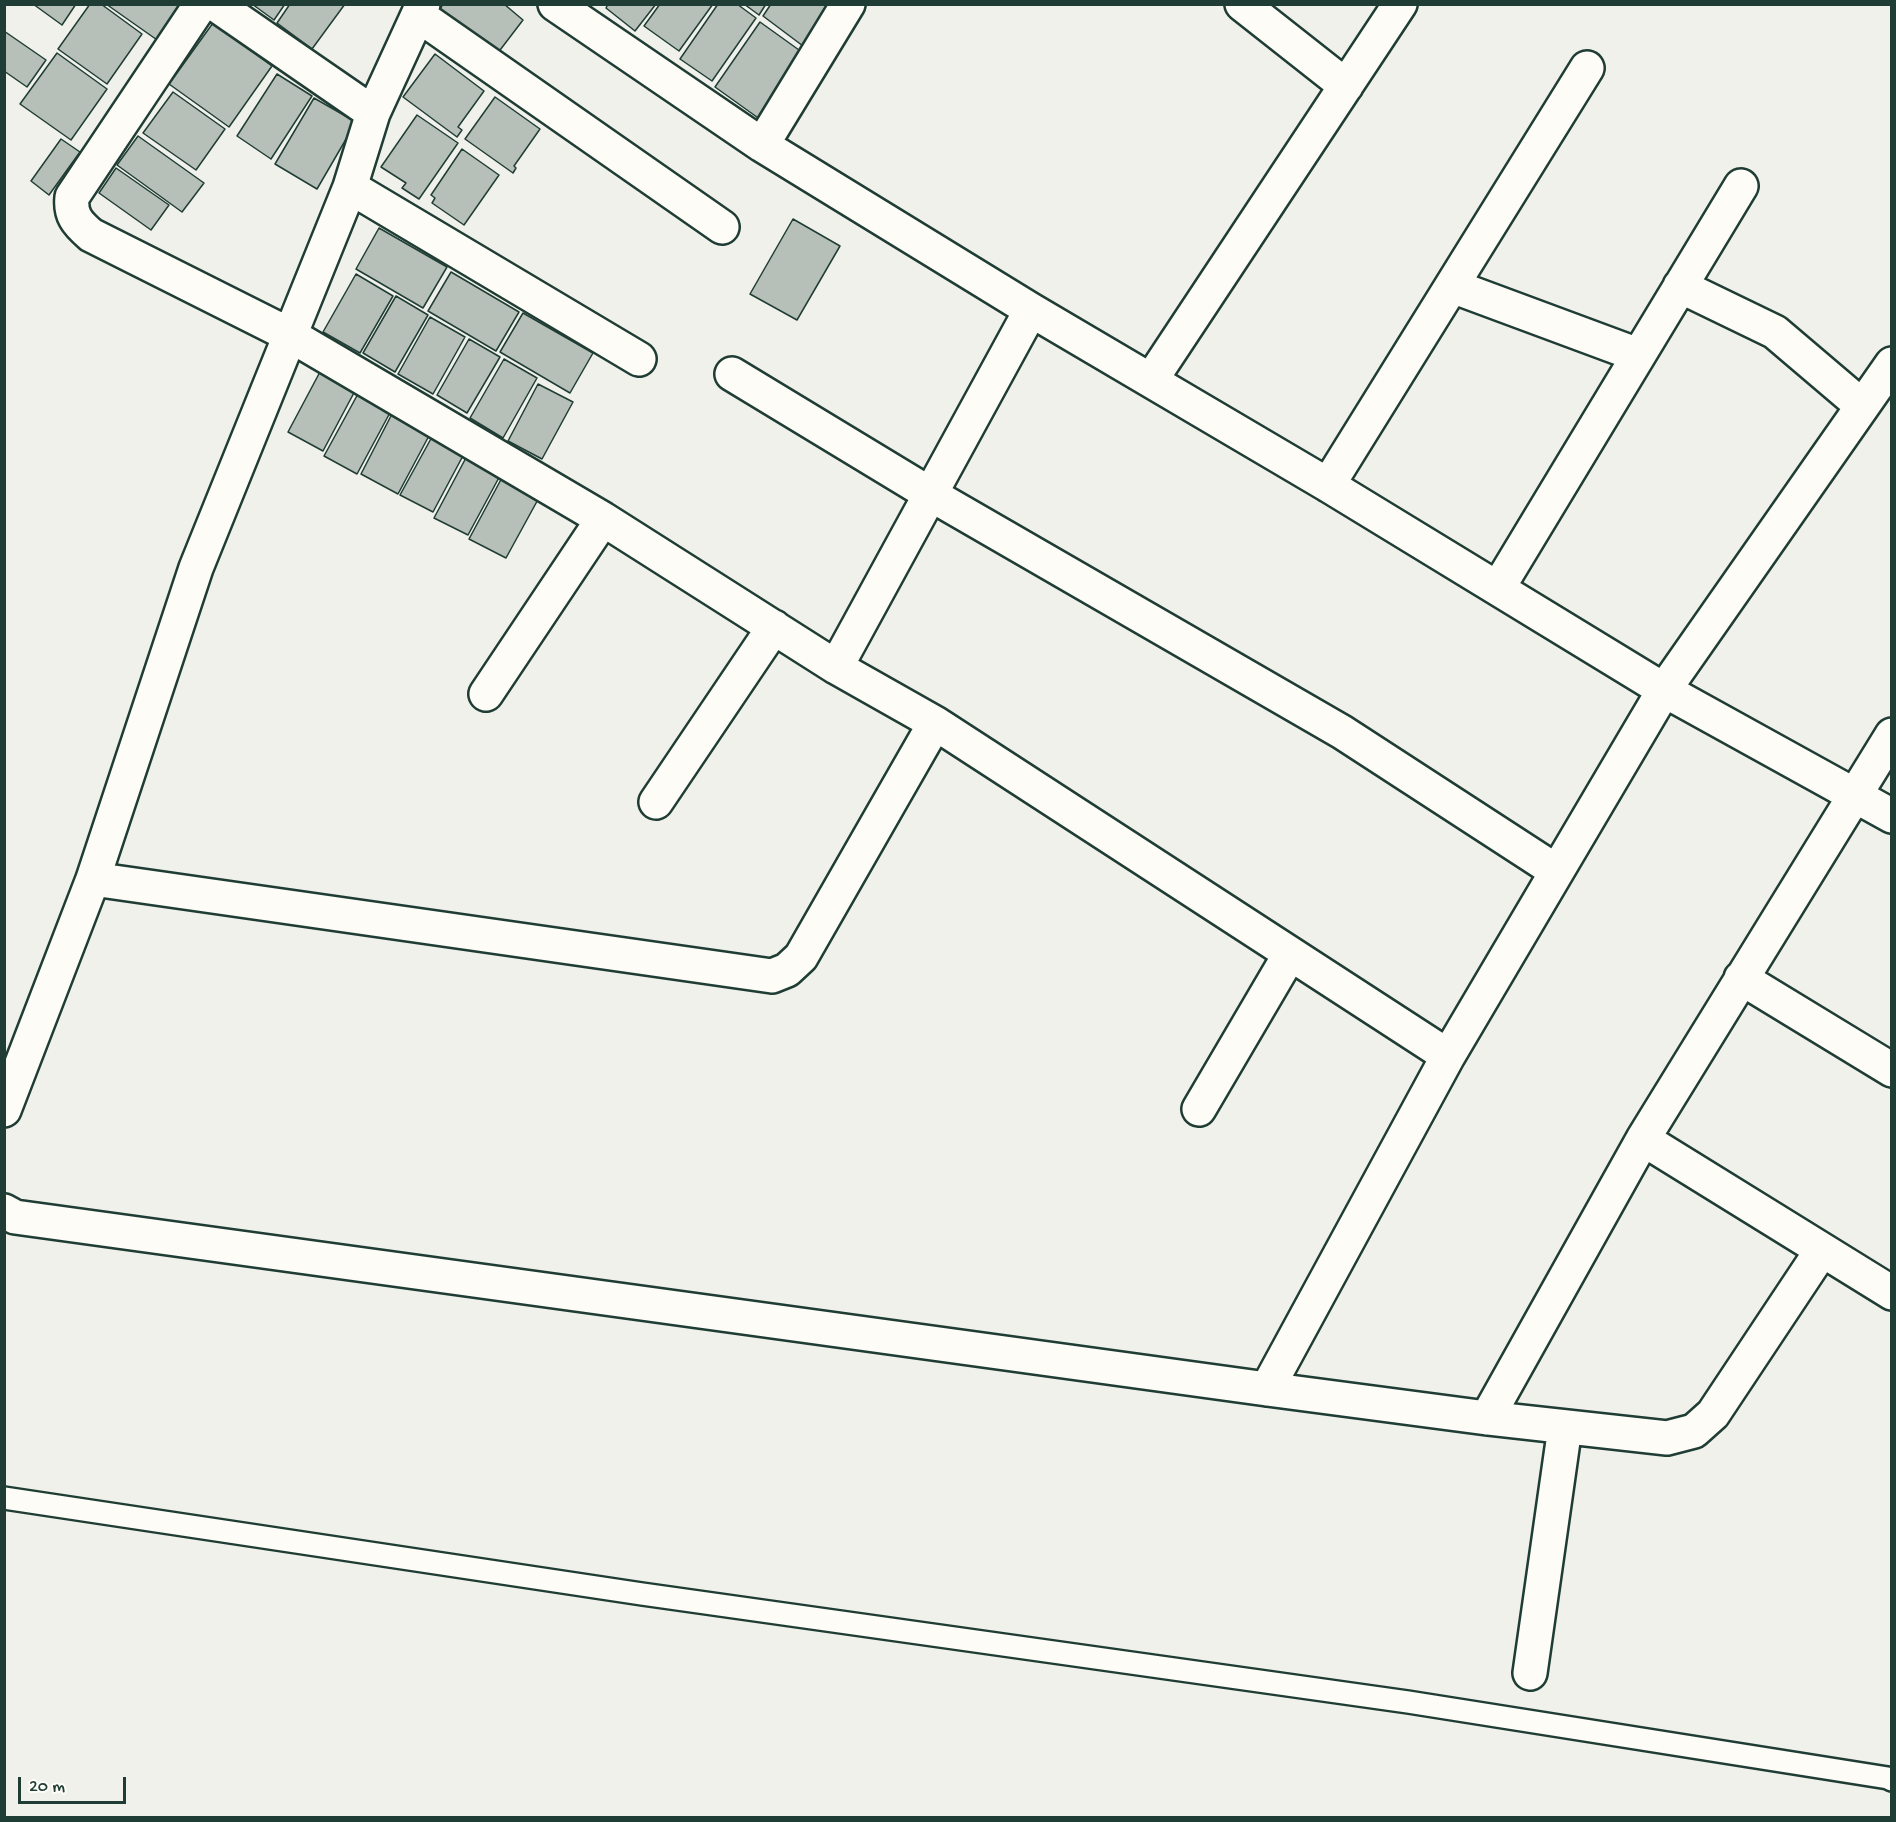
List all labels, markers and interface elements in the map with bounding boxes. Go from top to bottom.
scale bar [21,1765,129,1803]
text: 20 m [29,1777,65,1798]

